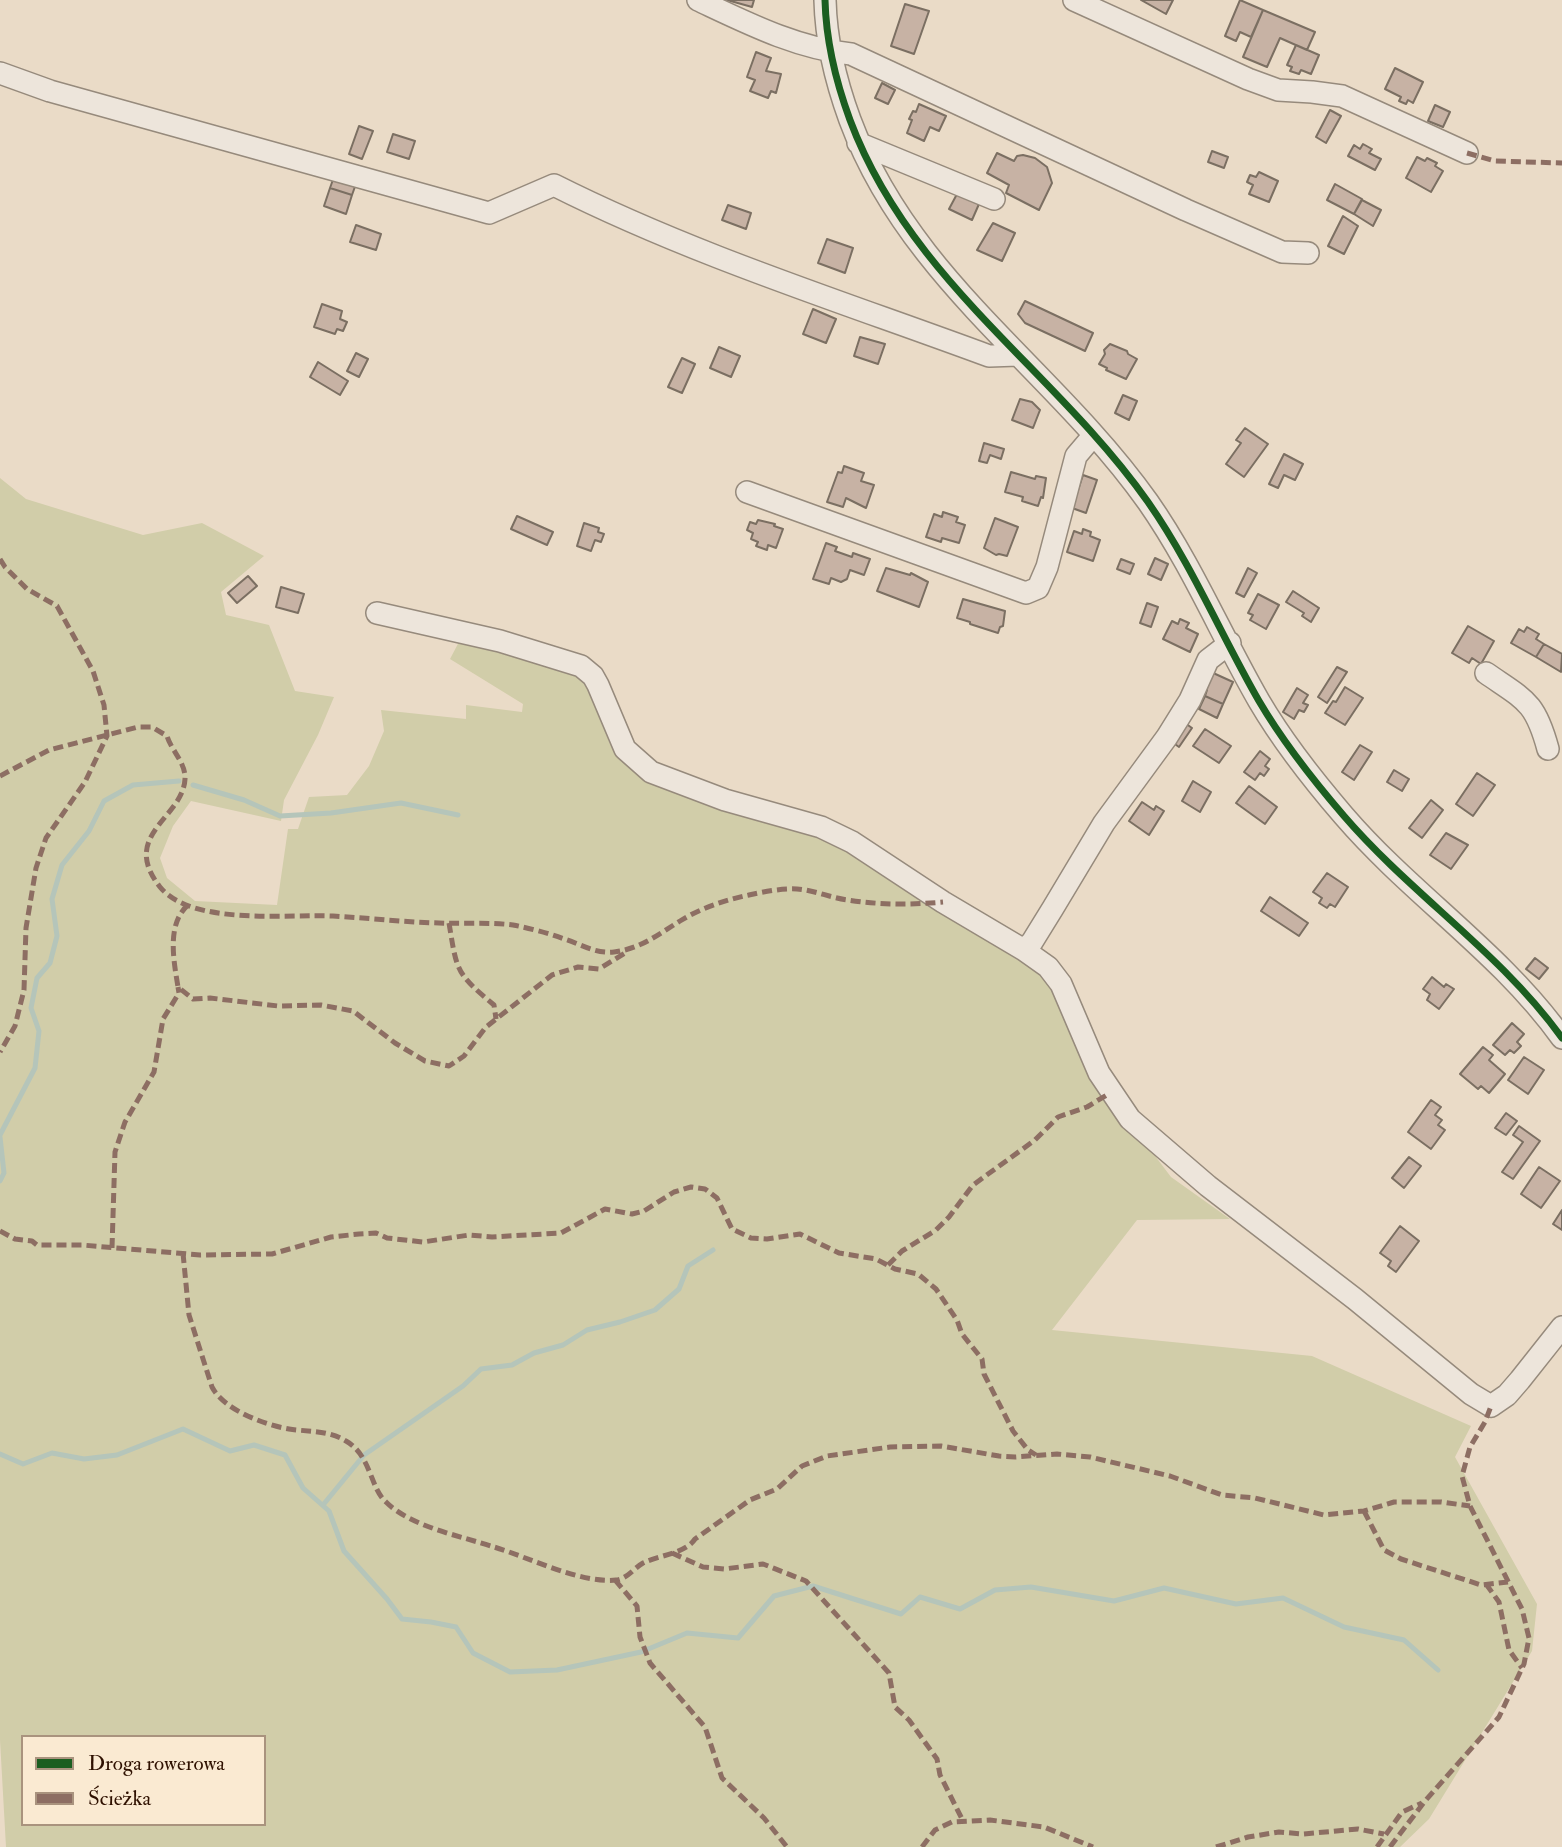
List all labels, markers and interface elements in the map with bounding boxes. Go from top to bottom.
legend [21,1735,266,1826]
text: Droga rowerowa [88,1750,225,1777]
text: Ścieżka [88,1785,151,1812]

